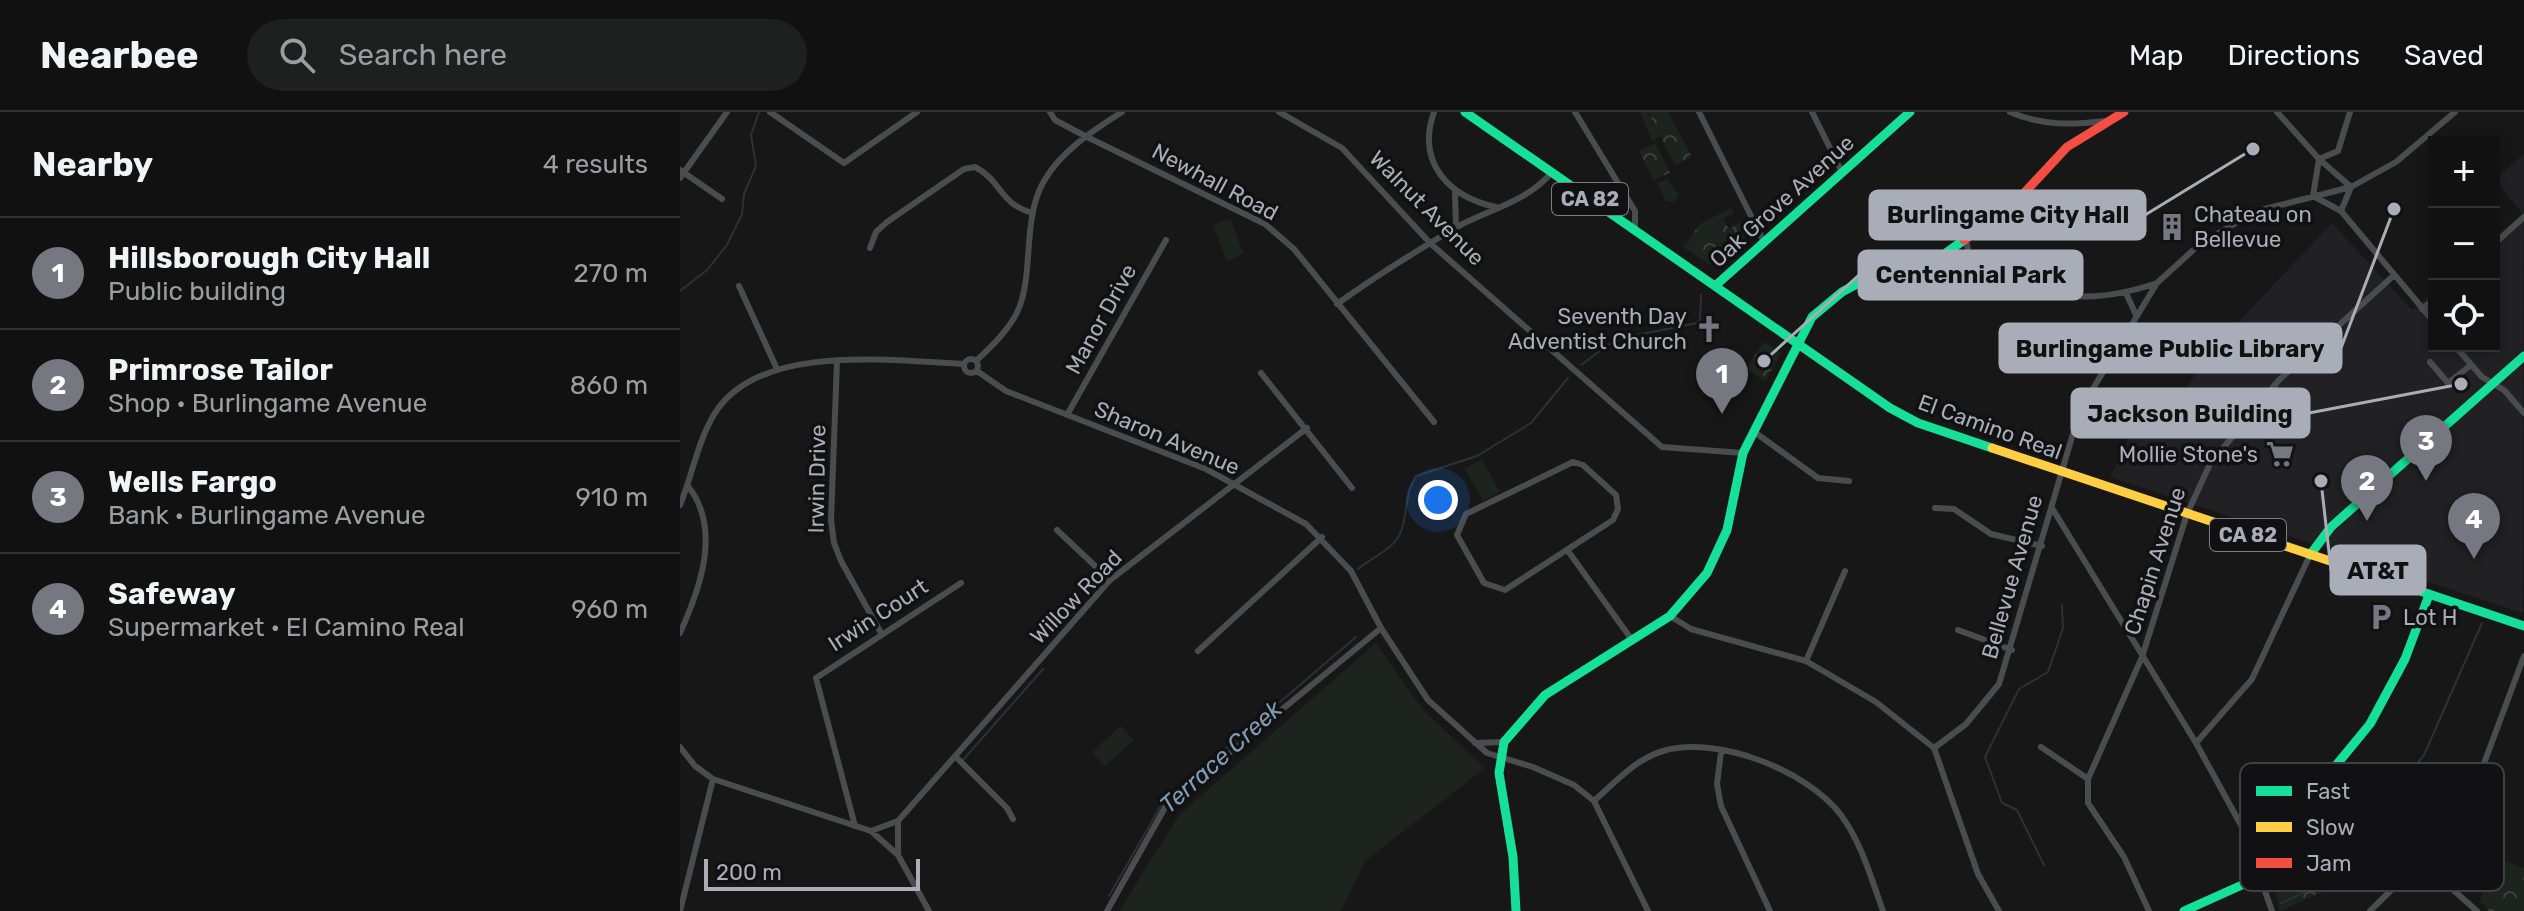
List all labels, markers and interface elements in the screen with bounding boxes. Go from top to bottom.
search box [247,19,807,91]
text: Nearbee [40,32,199,78]
icon: search [275,33,319,77]
text: Search here [339,37,507,73]
text: Map [2129,39,2183,72]
text: Directions [2227,39,2360,72]
text: Saved [2404,39,2484,72]
street label: Oak Grove Avenue [1704,129,1860,273]
map controls [2428,136,2500,352]
button: + [2428,136,2500,208]
street label: Newhall Road [1147,138,1283,226]
text: Nearby [32,144,153,185]
street label: Walnut Avenue [1364,145,1490,271]
text: 4 results [543,149,648,180]
road number: CA 82 [1552,183,1628,215]
callout: Burlingame City Hall [1870,191,2145,239]
text: Burlingame City Hall [1887,201,2129,229]
place label: Chateau on Bellevue [2194,201,2312,253]
button: − [2428,208,2500,280]
building icon: Chateau on Bellevue [2157,212,2187,242]
text: Hillsborough City Hall [108,240,430,276]
callout: Centennial Park [1859,251,2082,299]
text: 1 [52,258,64,289]
text: 270 m [573,258,648,289]
street label: Manor Drive [1060,259,1142,379]
text: Centennial Park [1876,261,2066,289]
text: Public building [108,276,286,307]
button: locate [2428,280,2500,352]
place label: Seventh Day Adventist Church [1508,303,1687,355]
church icon: Seventh Day Adventist Church [1694,314,1724,344]
callout: Burlingame Public Library [2000,324,2341,372]
text: Burlingame Public Library [2015,335,2325,363]
pin: 1 [1696,348,1748,414]
text: Primrose Tailor [108,352,333,388]
text: 2 [50,370,66,401]
text: 860 m [570,370,648,401]
text: Shop · Burlingame Avenue [108,388,427,419]
street label: El Camino Real [1914,388,2066,466]
callout: Jackson Building [2072,389,2309,437]
street label: Sharon Avenue [1090,395,1244,481]
text: Jackson Building [2087,400,2293,428]
pin: 3 [2400,415,2452,481]
street label: Irwin Drive [803,424,831,534]
supermarket icon: Mollie Stone's [2265,439,2295,469]
place label: Mollie Stone's [2119,441,2258,468]
pin: 2 [2341,455,2393,521]
text: Wells Fargo [108,464,277,500]
your location [1418,480,1458,520]
text: 3 [49,482,67,513]
text: 910 m [575,482,648,513]
street label: Chapin Avenue [2118,484,2192,638]
street label: Bellevue Avenue [1976,492,2048,662]
pin: 4 [2448,493,2500,559]
text: Bank · Burlingame Avenue [108,500,426,531]
road number: CA 82 [2210,519,2286,551]
street label: Willow Road [1024,544,1128,650]
callout: AT&T [2331,546,2425,594]
text: AT&T [2347,557,2409,585]
street label: Irwin Court [823,573,933,657]
text: Safeway [108,576,236,612]
text: 4 [49,594,67,625]
text: 960 m [571,594,648,625]
parking icon: Lot H [2366,602,2396,632]
place label: Lot H [2403,604,2457,631]
text: Supermarket · El Camino Real [108,612,465,643]
water label: Terrace Creek [1154,695,1288,819]
legend [2240,763,2504,891]
text: Fast [2306,778,2351,805]
text: Slow [2306,814,2355,841]
text: Jam [2306,850,2352,877]
scale bar [704,855,920,891]
text: 200 m [716,859,782,886]

